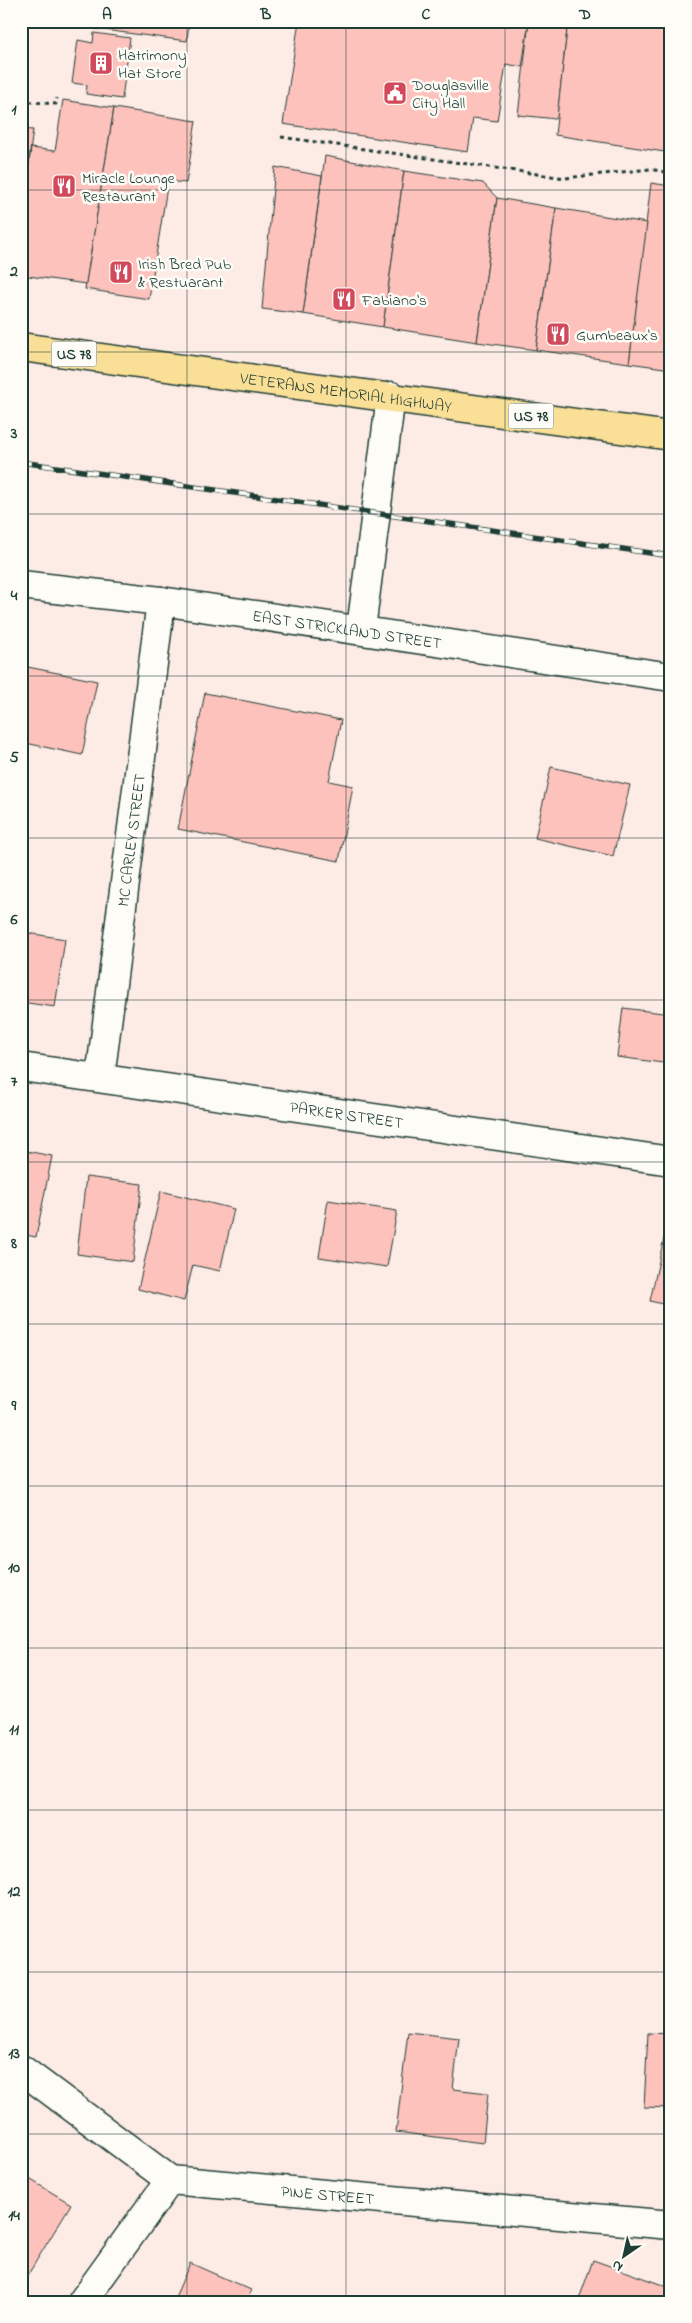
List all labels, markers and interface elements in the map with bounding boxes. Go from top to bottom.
text: A [102,3,112,27]
text: B [260,3,272,27]
text: C [422,3,431,27]
text: D [578,3,591,27]
place label: Hatrimony Hat Store [118,44,187,86]
building icon: Hatrimony Hat Store [88,50,114,76]
place label: Douglasville City Hall [411,74,490,116]
public building icon: Douglasville City Hall [382,80,408,106]
text: 1 [11,98,17,122]
place label: Miracle Lounge Restaurant [82,167,176,209]
restaurant icon: Miracle Lounge Restaurant [51,173,77,199]
place label: Irish Bred Pub & Restuarant [138,253,232,295]
restaurant icon: Irish Bred Pub & Restuarant [108,259,134,285]
text: 2 [9,260,18,284]
restaurant icon: Fabiano's [331,286,357,312]
place label: Fabiano's [361,289,427,313]
restaurant icon: Gumbeaux's [545,321,571,347]
place label: Gumbeaux's [576,324,658,348]
road number: US 78 [52,342,96,366]
street label: VETERANS MEMORIAL HIGHWAY [238,367,454,420]
road number: US 78 [508,404,554,428]
text: 3 [10,422,18,446]
text: 4 [10,584,18,608]
street label: EAST STRICKLAND STREET [251,605,443,657]
text: 5 [9,746,19,770]
street label: MC CARLEY STREET [112,772,153,908]
text: 6 [9,908,18,932]
text: 7 [11,1070,18,1094]
street label: PARKER STREET [288,1096,405,1136]
text: 8 [10,1232,17,1256]
text: 9 [11,1394,17,1418]
text: 10 [8,1556,20,1580]
text: 11 [9,1718,20,1742]
text: 12 [7,1880,21,1904]
text: 13 [8,2042,20,2066]
street label: PINE STREET [280,2180,375,2212]
text: 14 [8,2204,20,2228]
north arrow [600,2230,650,2280]
text: N [608,2254,627,2277]

